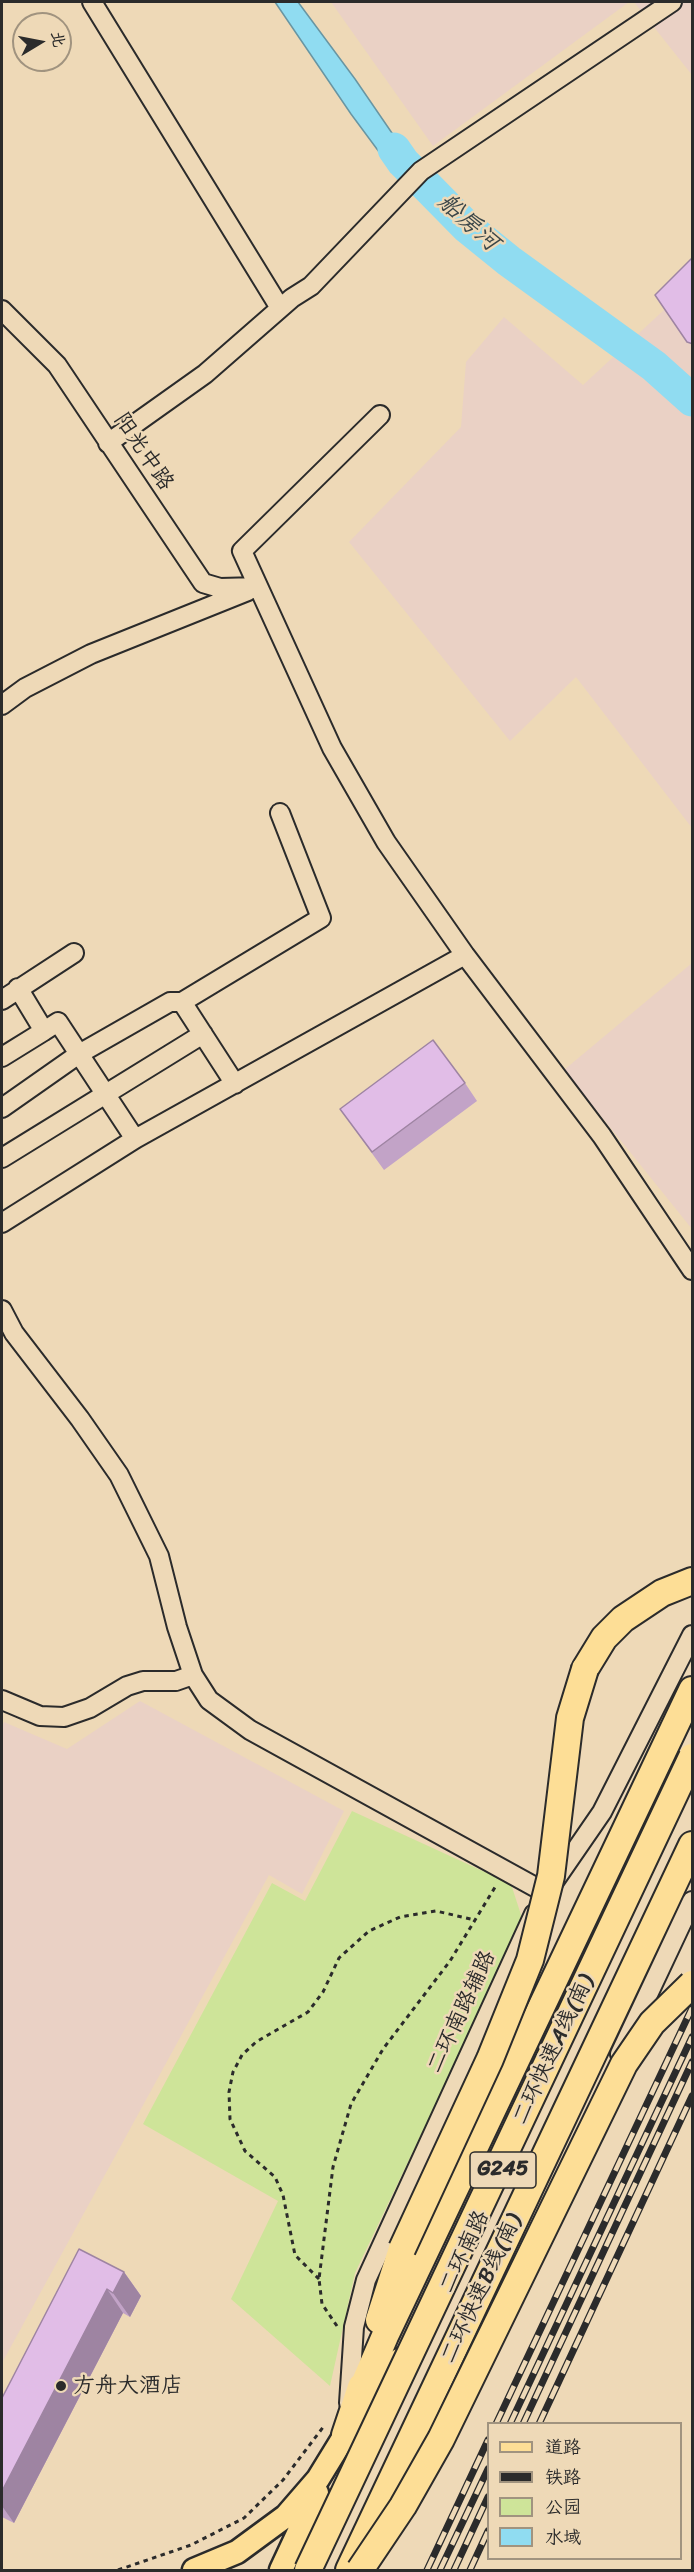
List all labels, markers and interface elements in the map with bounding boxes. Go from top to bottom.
north arrow [12,12,72,72]
text: 北 [43,29,74,50]
water label: 船房河 [432,188,504,258]
street label: 阳光中路 [107,408,179,496]
street label: 二环南路辅路 [422,1947,502,2077]
street label: 二环快速A线(南) [508,1971,600,2129]
road number: G245 [470,2152,536,2188]
street label: 二环南路 [434,2207,496,2297]
street label: 二环快速B线(南) [436,2210,528,2368]
place label: 方舟大酒店 [73,2373,183,2399]
marker: 方舟大酒店 [54,2379,68,2393]
legend [487,2422,682,2560]
text: 道路 [545,2431,581,2463]
text: 铁路 [545,2461,581,2493]
text: 公园 [545,2491,581,2523]
text: 水域 [545,2521,581,2553]

